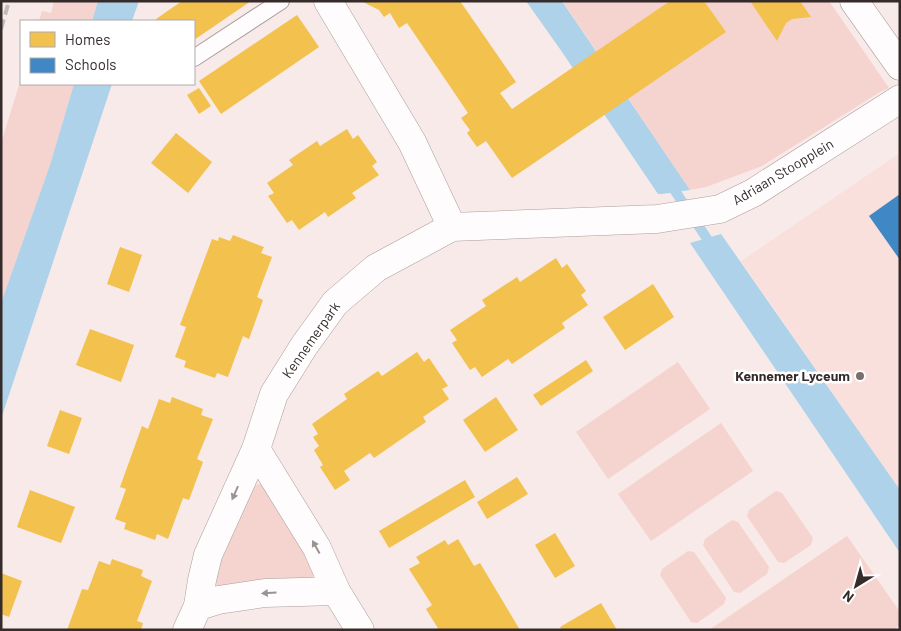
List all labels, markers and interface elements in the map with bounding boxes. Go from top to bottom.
legend [20,20,195,85]
text: Homes [65,30,110,48]
text: Schools [65,55,117,73]
street label: Adriaan Stoopplein [729,135,836,208]
street label: Kennemerpark [278,298,343,381]
place label: Kennemer Lyceum [735,367,850,384]
marker: Kennemer Lyceum [854,370,866,382]
one-way arrow [231,486,239,500]
one-way arrow [312,539,320,554]
north arrow [831,561,881,611]
text: N [839,587,857,606]
one-way arrow [261,589,277,597]

